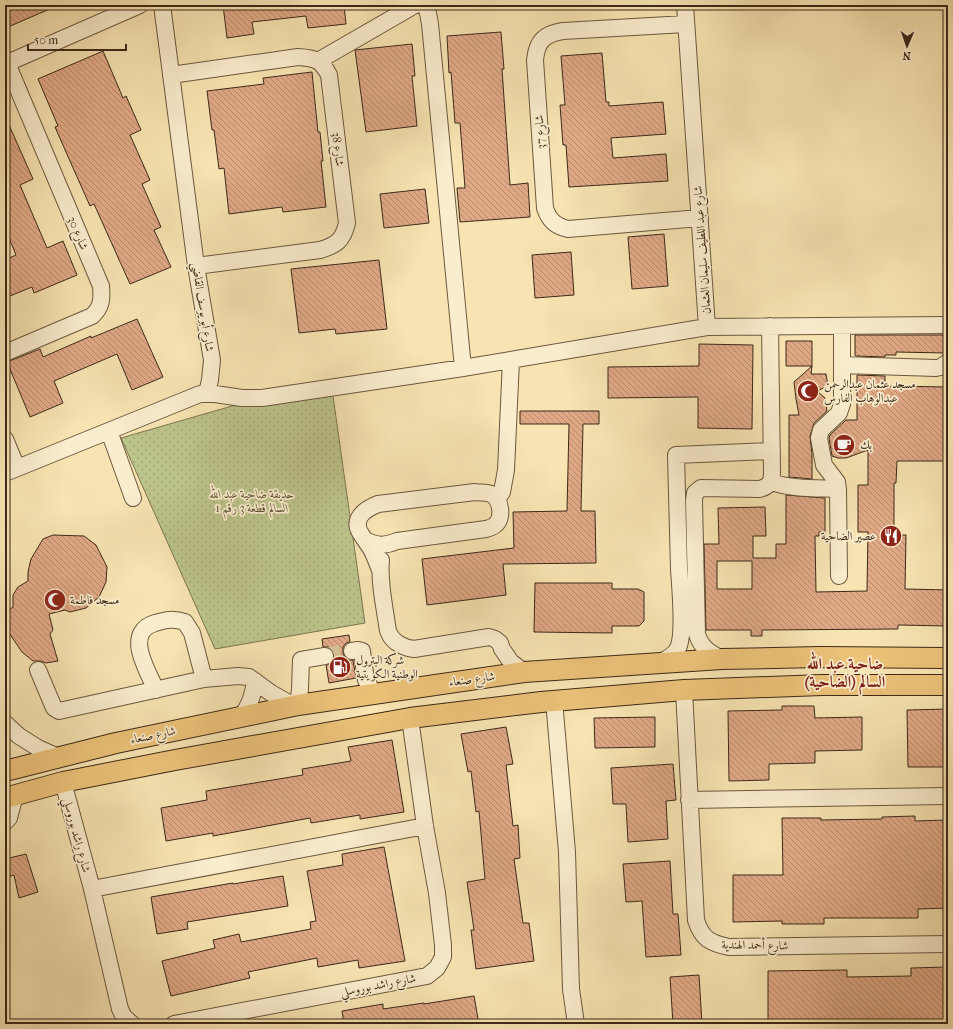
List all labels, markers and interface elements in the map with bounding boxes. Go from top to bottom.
scale bar [28,26,126,52]
north arrow [887,26,927,66]
text: 50 m [34,33,58,47]
text: N [902,49,911,62]
street label: شارع 37 [532,114,552,150]
street label: شارع 38 [325,131,347,168]
street label: شارع عبد اللطيف سليمان العثمان [691,185,717,315]
street label: شارع 30 [61,214,91,254]
street label: شارع أبو يوسف القاضي [185,261,218,353]
place label: مسجد عثمان عبدالرحمن عبدالوهاب الفارس [824,377,916,406]
mosque icon: مسجد عثمان عبدالرحمن عبدالوهاب الفارس [795,378,821,404]
cafe icon: بك [831,432,857,458]
place label: بك [860,438,872,452]
park label: حديقة ضاحية عبد الله السالم قطعة 3 رقم 1 [210,484,294,519]
restaurant icon: عصير الضاحية [878,523,904,549]
place label: عصير الضاحية [821,529,876,543]
mosque icon: مسجد فاطمة [42,587,68,613]
place label: مسجد فاطمة [70,593,119,607]
district label: ضاحية عبد الله السالم (الضاحية) [805,651,885,696]
place label: شركة البترول الوطنية الكويتية [356,652,418,682]
fuel station icon: شركة البترول الوطنية الكويتية [327,654,353,680]
street label: شارع صنعاء [448,669,497,693]
street label: شارع صنعاء [129,723,178,751]
street label: شارع راشد بوروسلي [55,796,94,875]
street label: شارع أحمد الهندية [721,936,789,957]
street label: شارع راشد بوروسلي [339,971,418,1004]

